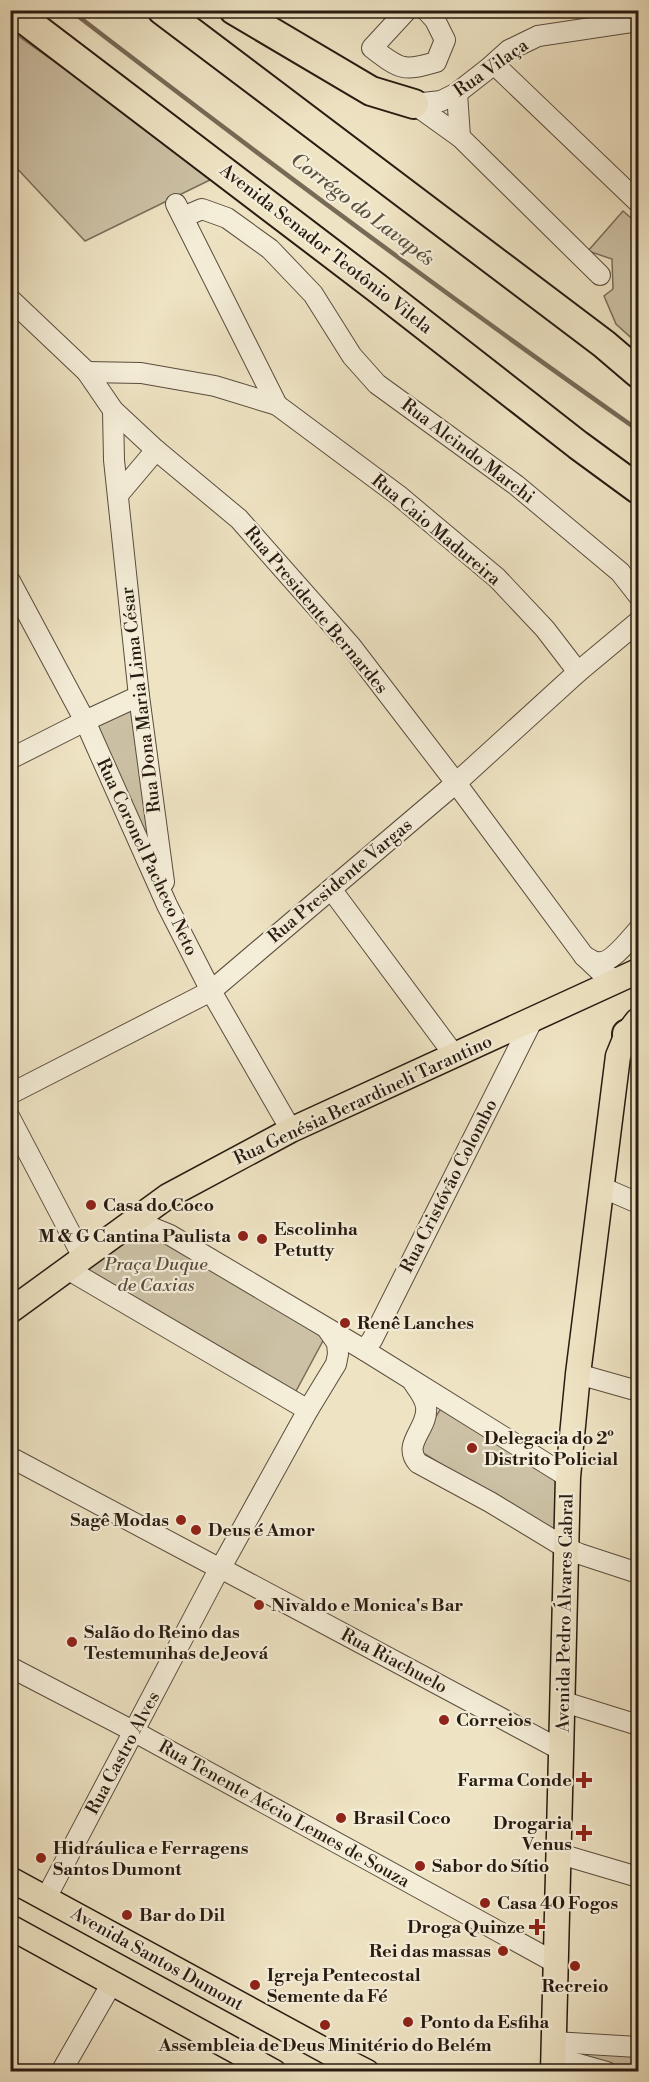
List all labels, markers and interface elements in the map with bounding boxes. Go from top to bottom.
street label: Rua Vilaça [449,33,534,102]
water label: Corrégo do Lavapés [285,148,439,272]
street label: Avenida Senador Teotônio Vilela [214,158,438,340]
street label: Rua Alcindo Marchi [397,393,539,509]
street label: Rua Caio Madureira [367,469,506,591]
street label: Rua Presidente Bernardes [239,521,393,699]
street label: Rua Dona Maria Lima César [116,585,166,814]
street label: Rua Coronel Pacheco Neto [91,755,203,959]
street label: Rua Presidente Vargas [263,814,417,948]
street label: Rua Genésia Berardineli Tarantino [230,1030,496,1170]
street label: Rua Cristóvão Colombo [395,1095,503,1277]
place label: Casa do Coco [103,1194,214,1217]
marker: Casa do Coco [84,1198,98,1212]
place label: Escolinha Petutty [274,1218,358,1262]
place label: M & G Cantina Paulista [38,1225,231,1248]
marker: M & G Cantina Paulista [236,1229,250,1243]
marker: Escolinha Petutty [255,1232,269,1246]
park label: Praça Duque de Caxias [103,1253,208,1297]
place label: Renê Lanches [357,1312,474,1335]
marker: Renê Lanches [338,1316,352,1330]
place label: Delegacia do 2º Distrito Policial [484,1427,618,1471]
marker: Delegacia do 2º Distrito Policial [465,1441,479,1455]
street label: Avenida Pedro Álvares Cabral [551,1493,579,1734]
place label: Sagê Modas [70,1509,169,1532]
marker: Sagê Modas [174,1513,188,1527]
place label: Deus é Amor [208,1519,315,1542]
marker: Deus é Amor [189,1523,203,1537]
place label: Nivaldo e Monica's Bar [271,1594,463,1617]
marker: Nivaldo e Monica's Bar [252,1598,266,1612]
place label: Salão do Reino das Testemunhas de Jeová [84,1621,269,1665]
street label: Rua Riachuelo [337,1623,451,1699]
marker: Salão do Reino das Testemunhas de Jeová [65,1635,79,1649]
street label: Rua Castro Alves [81,1687,165,1819]
place label: Correios [456,1709,532,1732]
marker: Correios [437,1713,451,1727]
street label: Rua Tenente Aécio Lemes de Souza [154,1735,415,1893]
place label: Farma Conde [457,1769,572,1792]
marker: Farma Conde [577,1773,591,1787]
place label: Brasil Coco [353,1807,451,1830]
marker: Brasil Coco [334,1811,348,1825]
place label: Drogaria Venus [493,1812,572,1856]
marker: Drogaria Venus [577,1826,591,1840]
place label: Hidráulica e Ferragens Santos Dumont [53,1837,249,1881]
marker: Hidráulica e Ferragens Santos Dumont [34,1851,48,1865]
place label: Sabor do Sítio [432,1855,549,1878]
marker: Sabor do Sítio [413,1859,427,1873]
place label: Casa 40 Fogos [497,1892,618,1915]
marker: Casa 40 Fogos [478,1896,492,1910]
street label: Avenida Santos Dumont [66,1901,248,2016]
place label: Bar do Dil [139,1904,225,1927]
marker: Bar do Dil [120,1908,134,1922]
place label: Droga Quinze [407,1916,525,1939]
marker: Droga Quinze [530,1920,544,1934]
place label: Rei das massas [369,1940,491,1963]
marker: Rei das massas [496,1944,510,1958]
marker: Recreio [568,1959,582,1973]
place label: Igreja Pentecostal Semente da Fé [267,1964,421,2008]
place label: Recreio [541,1975,609,1998]
marker: Igreja Pentecostal Semente da Fé [248,1978,262,1992]
place label: Ponto da Esfiha [420,2011,550,2034]
marker: Ponto da Esfiha [401,2015,415,2029]
marker: Assembleia de Deus Minitério do Belém [318,2018,332,2032]
place label: Assembleia de Deus Minitério do Belém [157,2034,492,2057]

